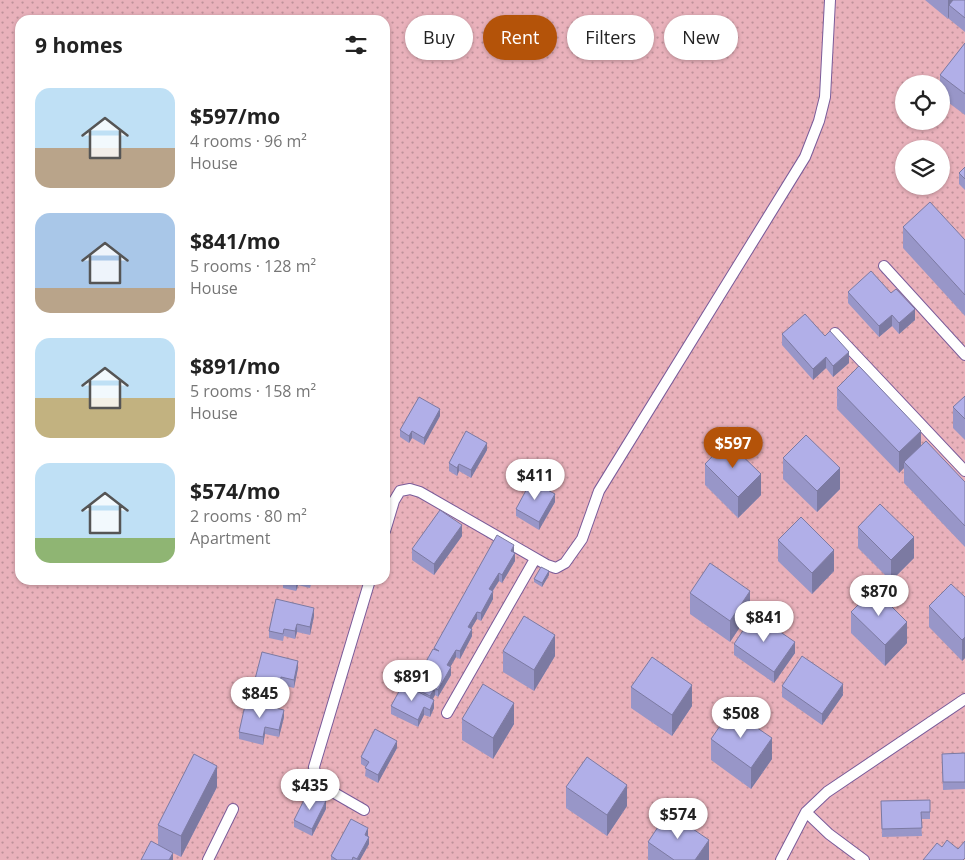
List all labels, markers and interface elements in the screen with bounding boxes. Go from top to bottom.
chip: Buy [405,15,473,60]
chip: Rent [483,15,557,60]
chip: Filters [567,15,654,60]
chip: New [664,15,738,60]
text: 9 homes [35,31,123,59]
icon: filters [342,31,370,59]
map controls [895,75,950,195]
button: locate [895,75,950,130]
text: $597/mo [190,102,280,130]
icon: home [75,108,135,168]
text: 4 rooms · 96 m² [190,130,307,152]
button: layers [895,140,950,195]
text: House [190,152,238,174]
text: $841/mo [190,227,280,255]
icon: home [75,233,135,293]
text: 5 rooms · 128 m² [190,255,316,277]
text: House [190,277,238,299]
text: $891/mo [190,352,280,380]
icon: home [75,358,135,418]
text: 5 rooms · 158 m² [190,380,316,402]
text: House [190,402,238,424]
pin: $597 [703,426,763,469]
text: $597 [715,432,751,454]
pin: $411 [505,458,565,501]
text: $411 [517,464,553,486]
text: $574/mo [190,477,280,505]
icon: home [75,483,135,543]
text: 2 rooms · 80 m² [190,505,307,527]
text: Apartment [190,527,270,549]
pin: $870 [849,574,909,617]
text: $870 [861,580,897,602]
pin: $841 [734,600,794,643]
text: $841 [746,606,782,628]
pin: $891 [382,660,442,702]
text: $891 [394,665,430,687]
pin: $845 [230,676,290,719]
text: $845 [242,682,278,704]
pin: $508 [711,696,771,739]
text: $508 [723,702,759,724]
pin: $435 [280,768,340,811]
text: $435 [292,774,328,796]
pin: $574 [648,798,708,840]
text: $574 [660,803,696,825]

